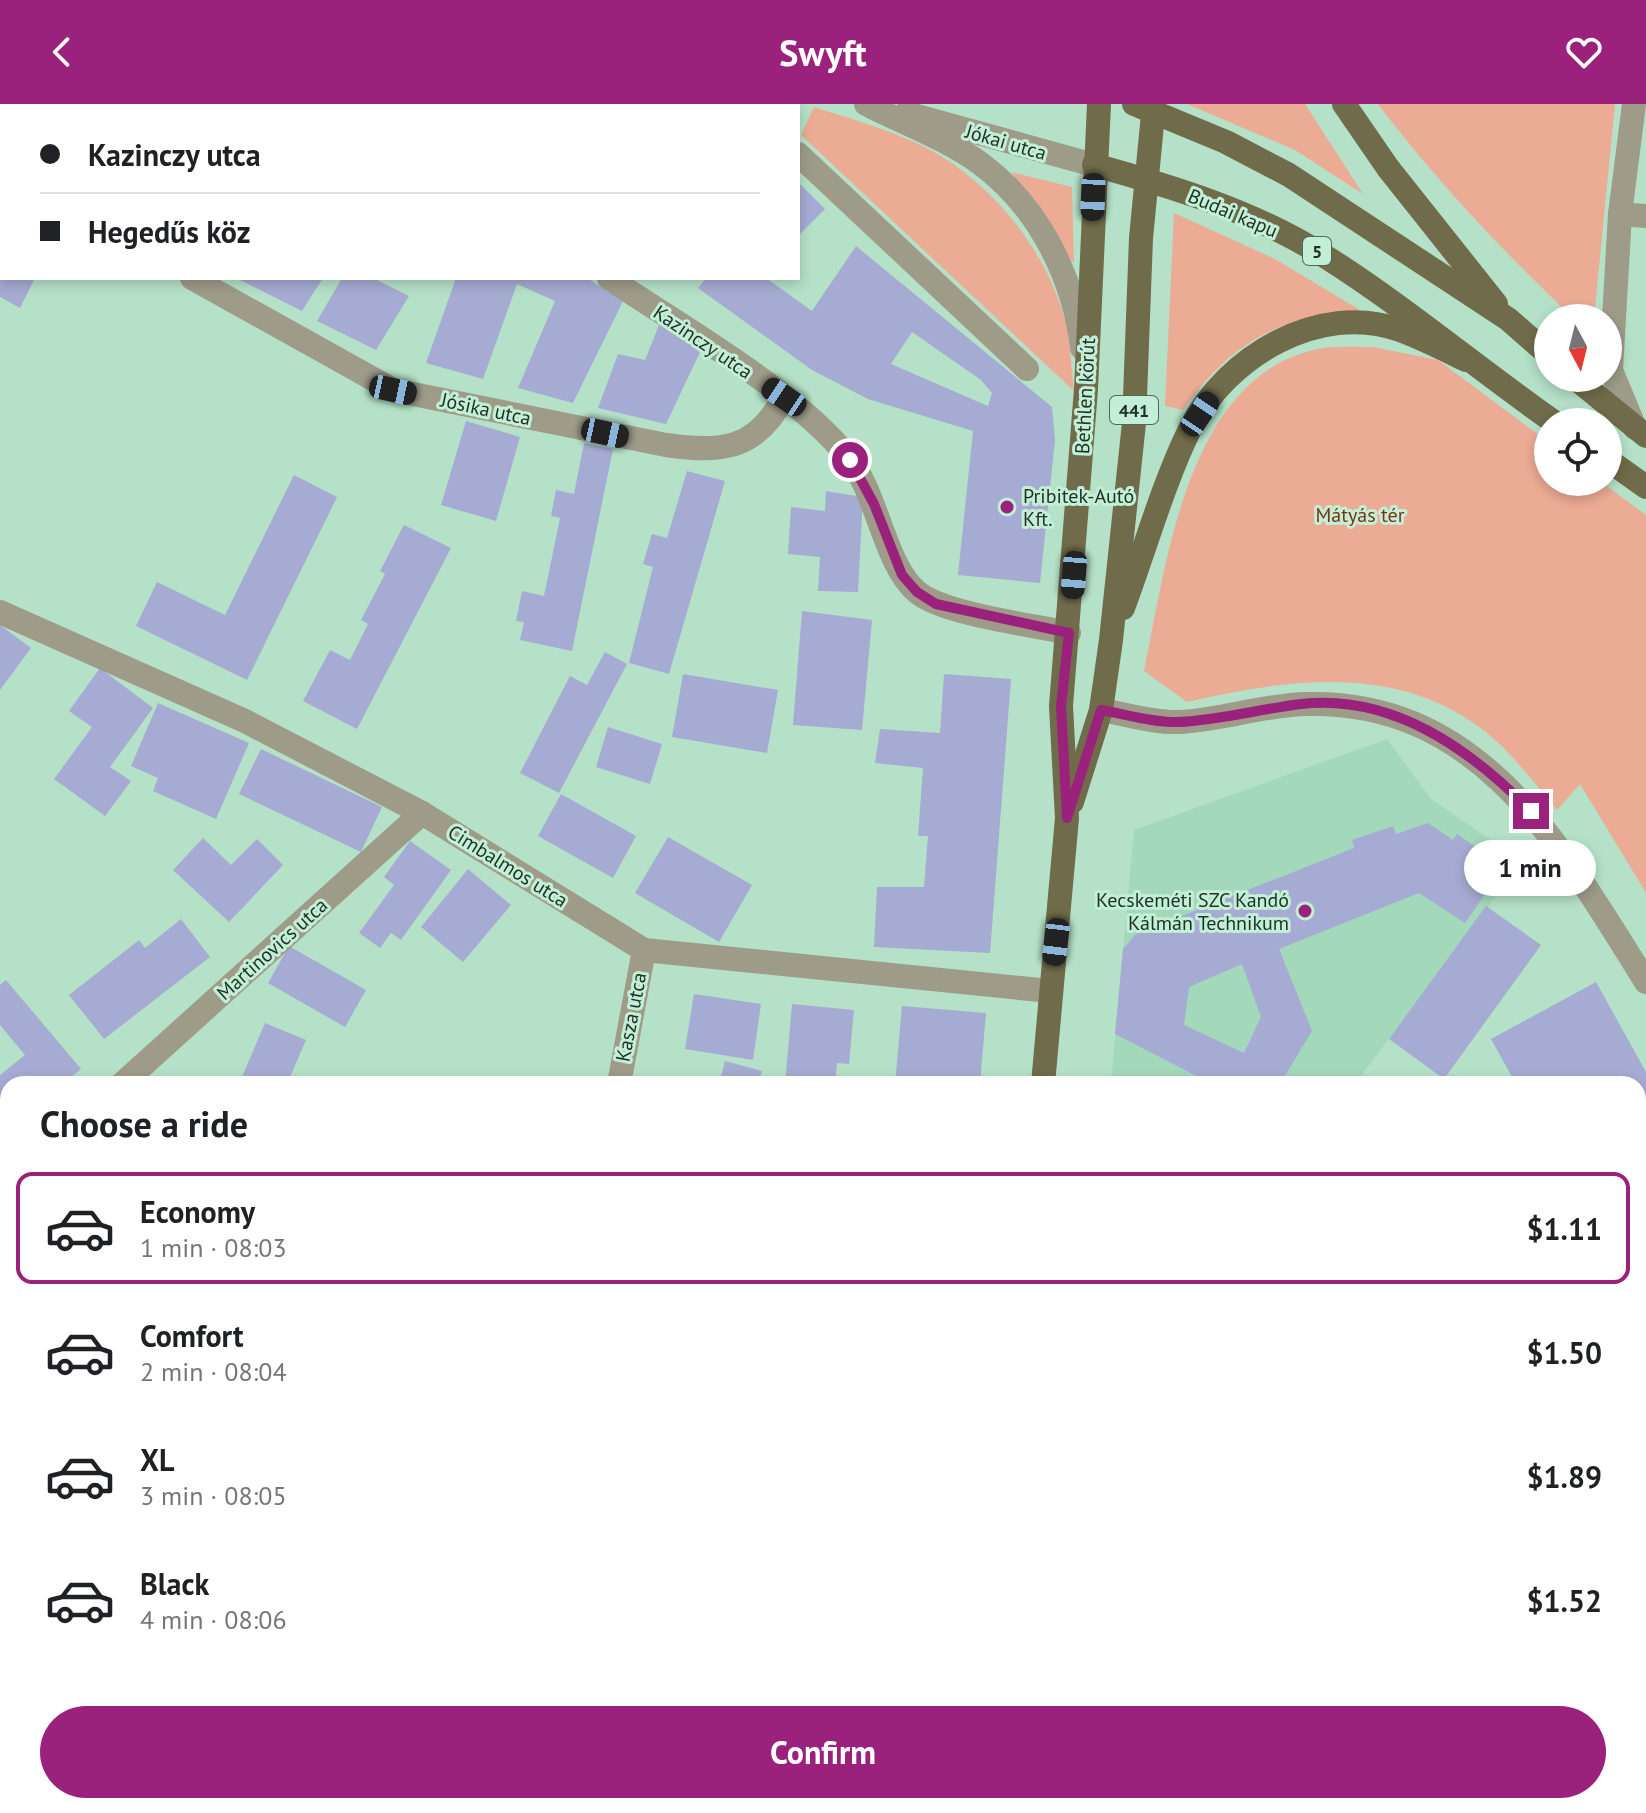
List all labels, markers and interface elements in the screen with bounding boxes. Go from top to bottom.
text: Swyft [779,29,867,76]
icon: back [40,30,84,74]
icon: heart [1562,30,1606,74]
street label: Jókai utca [962,118,1049,166]
text: Kazinczy utca [88,135,261,174]
car [1080,173,1106,221]
street label: Budai kapu [1184,182,1282,244]
text: Hegedűs köz [88,212,250,251]
road number: 5 [1303,237,1331,265]
street label: Kazinczy utca [648,299,758,385]
north arrow [1534,304,1622,392]
map controls [1534,304,1622,496]
street label: Bethlen körút [1069,337,1101,455]
car [367,373,419,407]
car [757,374,811,420]
street label: Jósika utca [438,387,533,431]
car [1177,387,1223,441]
road number: 441 [1110,396,1158,424]
button: locate [1534,408,1622,496]
car [579,416,631,450]
route start [832,442,868,478]
place label: Pribitek-Autó Kft. [1023,483,1134,532]
marker: Pribitek-Autó Kft. [998,498,1016,516]
park label: Mátyás tér [1315,502,1405,528]
car [1060,550,1088,600]
route end [1513,793,1549,829]
street label: Cimbalmos utca [443,819,573,913]
callout: 1 min [1465,839,1597,895]
text: 1 min [1498,851,1562,884]
place label: Kecskeméti SZC Kandó Kálmán Technikum [1096,887,1289,936]
street label: Martinovics utca [211,892,333,1006]
marker: Kecskeméti SZC Kandó Kálmán Technikum [1296,902,1314,920]
car [1041,917,1071,967]
street label: Kasza utca [610,970,652,1064]
text: Choose a ride [40,1100,248,1147]
icon: car [44,1192,116,1264]
text: Economy [140,1192,255,1231]
text: $1.11 [1527,1209,1602,1248]
text: 1 min · 08:03 [140,1231,287,1264]
icon: car [44,1316,116,1388]
text: Comfort [140,1316,243,1355]
text: $1.50 [1527,1333,1602,1372]
text: 2 min · 08:04 [140,1355,287,1388]
icon: car [44,1440,116,1512]
text: XL [140,1440,174,1479]
text: $1.89 [1527,1457,1602,1496]
text: 3 min · 08:05 [140,1479,287,1512]
icon: car [44,1564,116,1636]
text: Black [140,1564,209,1603]
text: $1.52 [1527,1581,1602,1620]
text: 4 min · 08:06 [140,1603,287,1636]
button: Confirm [40,1706,1606,1798]

